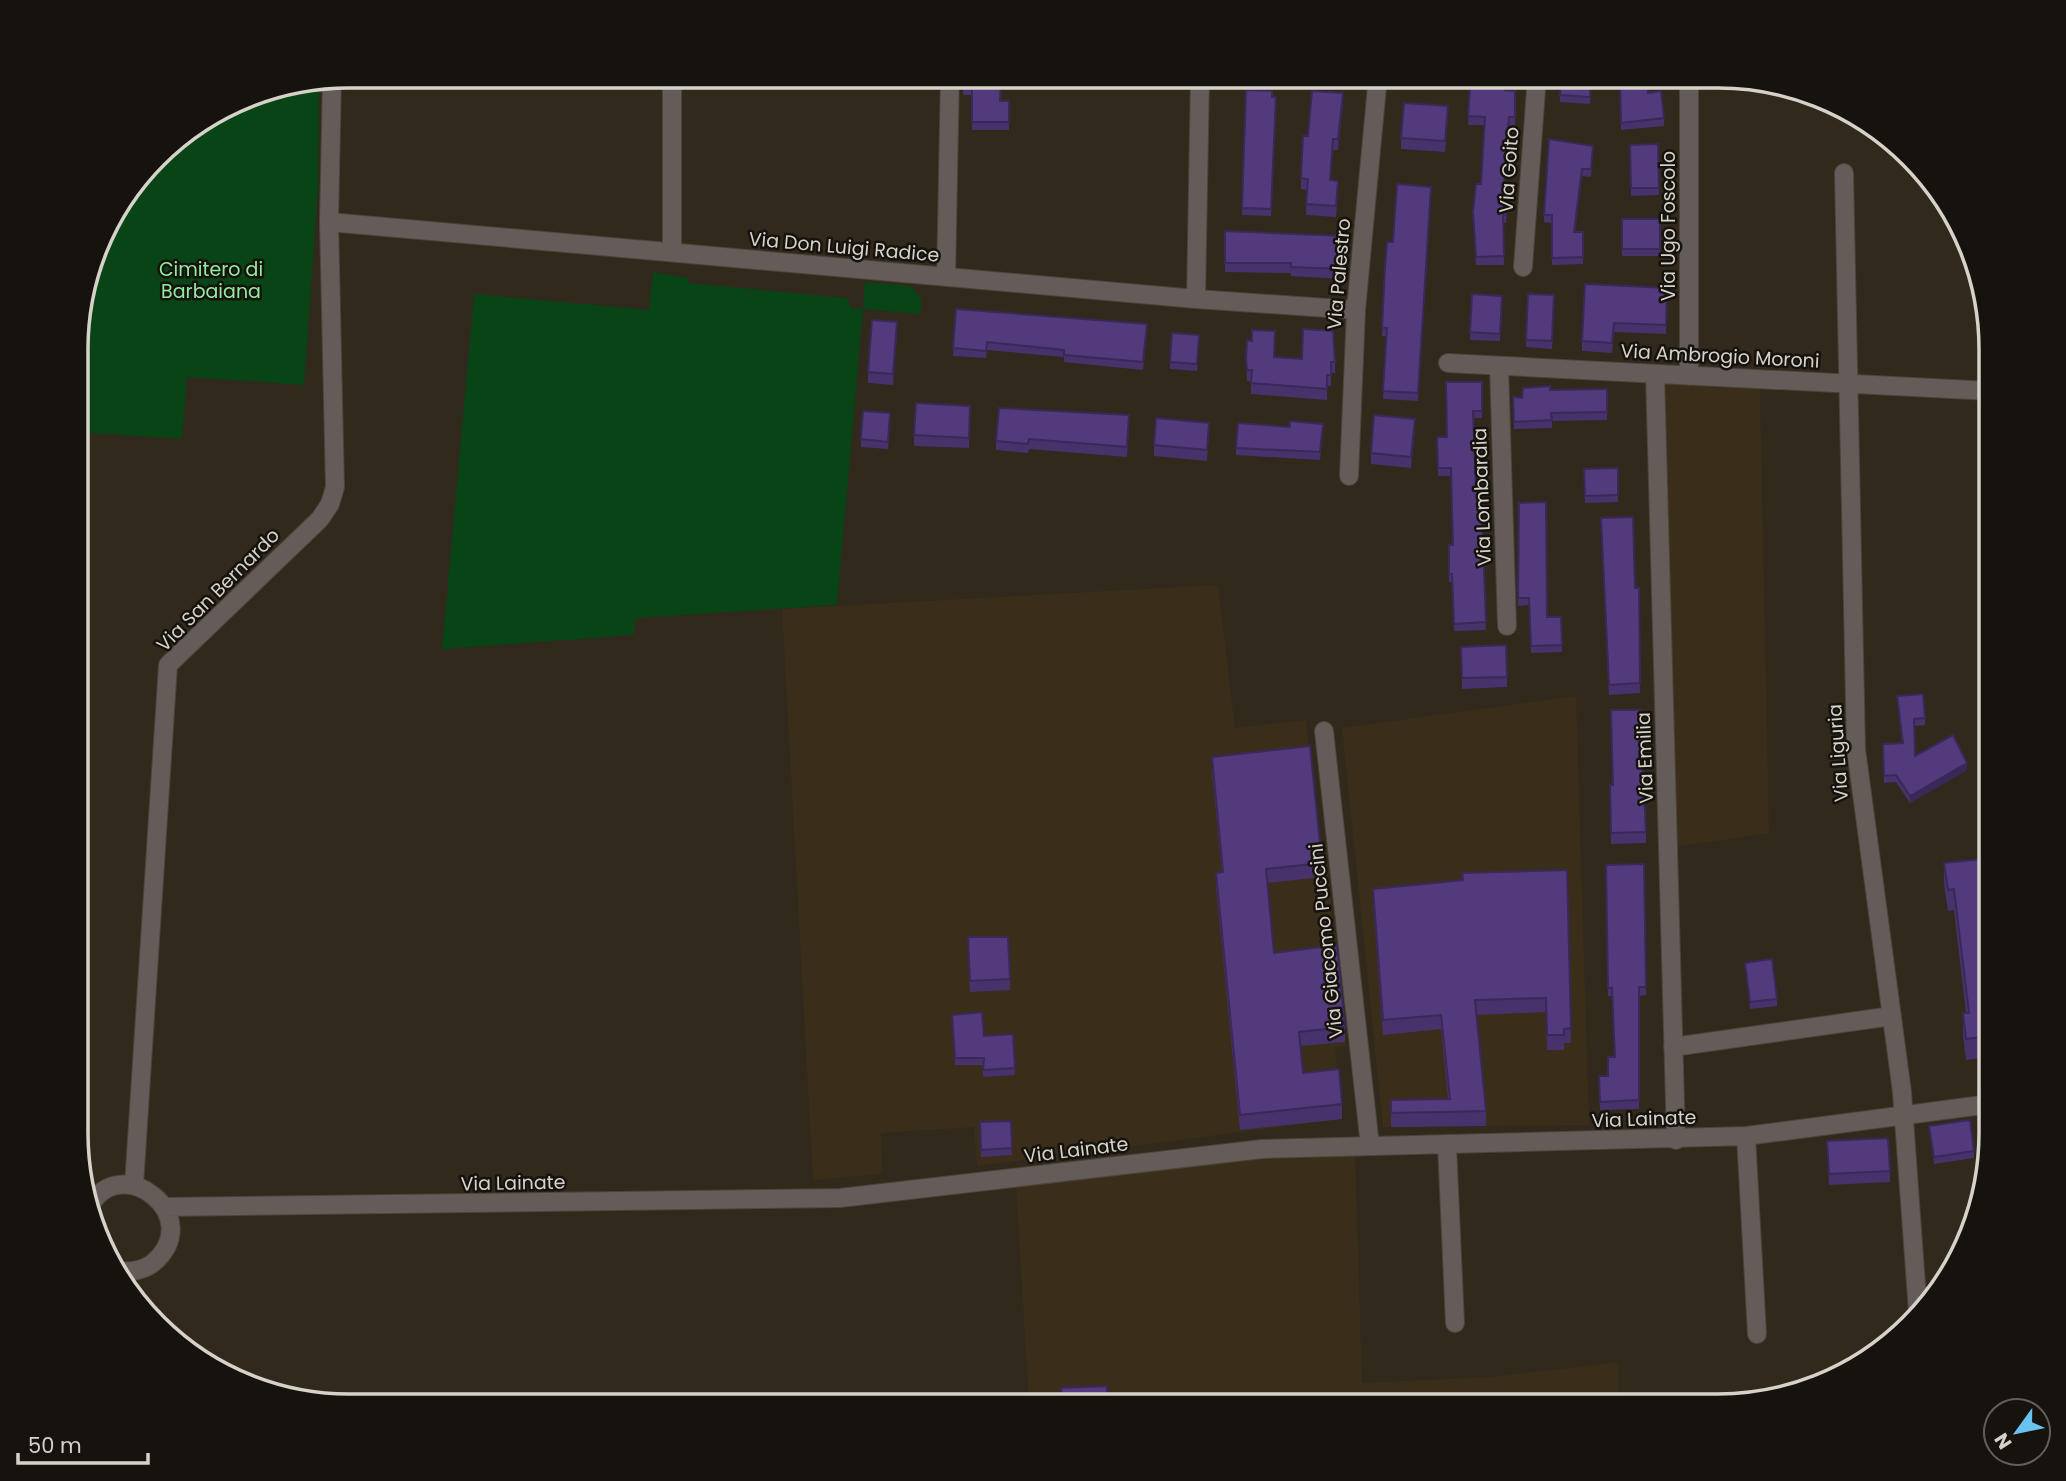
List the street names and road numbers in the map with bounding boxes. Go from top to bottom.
street label: Via Goito [1493,126,1525,214]
street label: Via Ugo Foscolo [1655,151,1682,301]
street label: Via Palestro [1321,217,1357,331]
street label: Via Don Luigi Radice [748,225,940,269]
street label: Via Ambrogio Moroni [1620,337,1820,375]
street label: Via Lombardia [1466,427,1498,567]
street label: Via San Bernardo [150,522,286,658]
street label: Via Liguria [1821,703,1855,803]
street label: Via Emilia [1630,712,1660,804]
street label: Via Giacomo Puccini [1302,842,1350,1040]
street label: Via Lainate [1591,1104,1697,1134]
street label: Via Lainate [1022,1130,1130,1170]
street label: Via Lainate [460,1169,566,1197]

